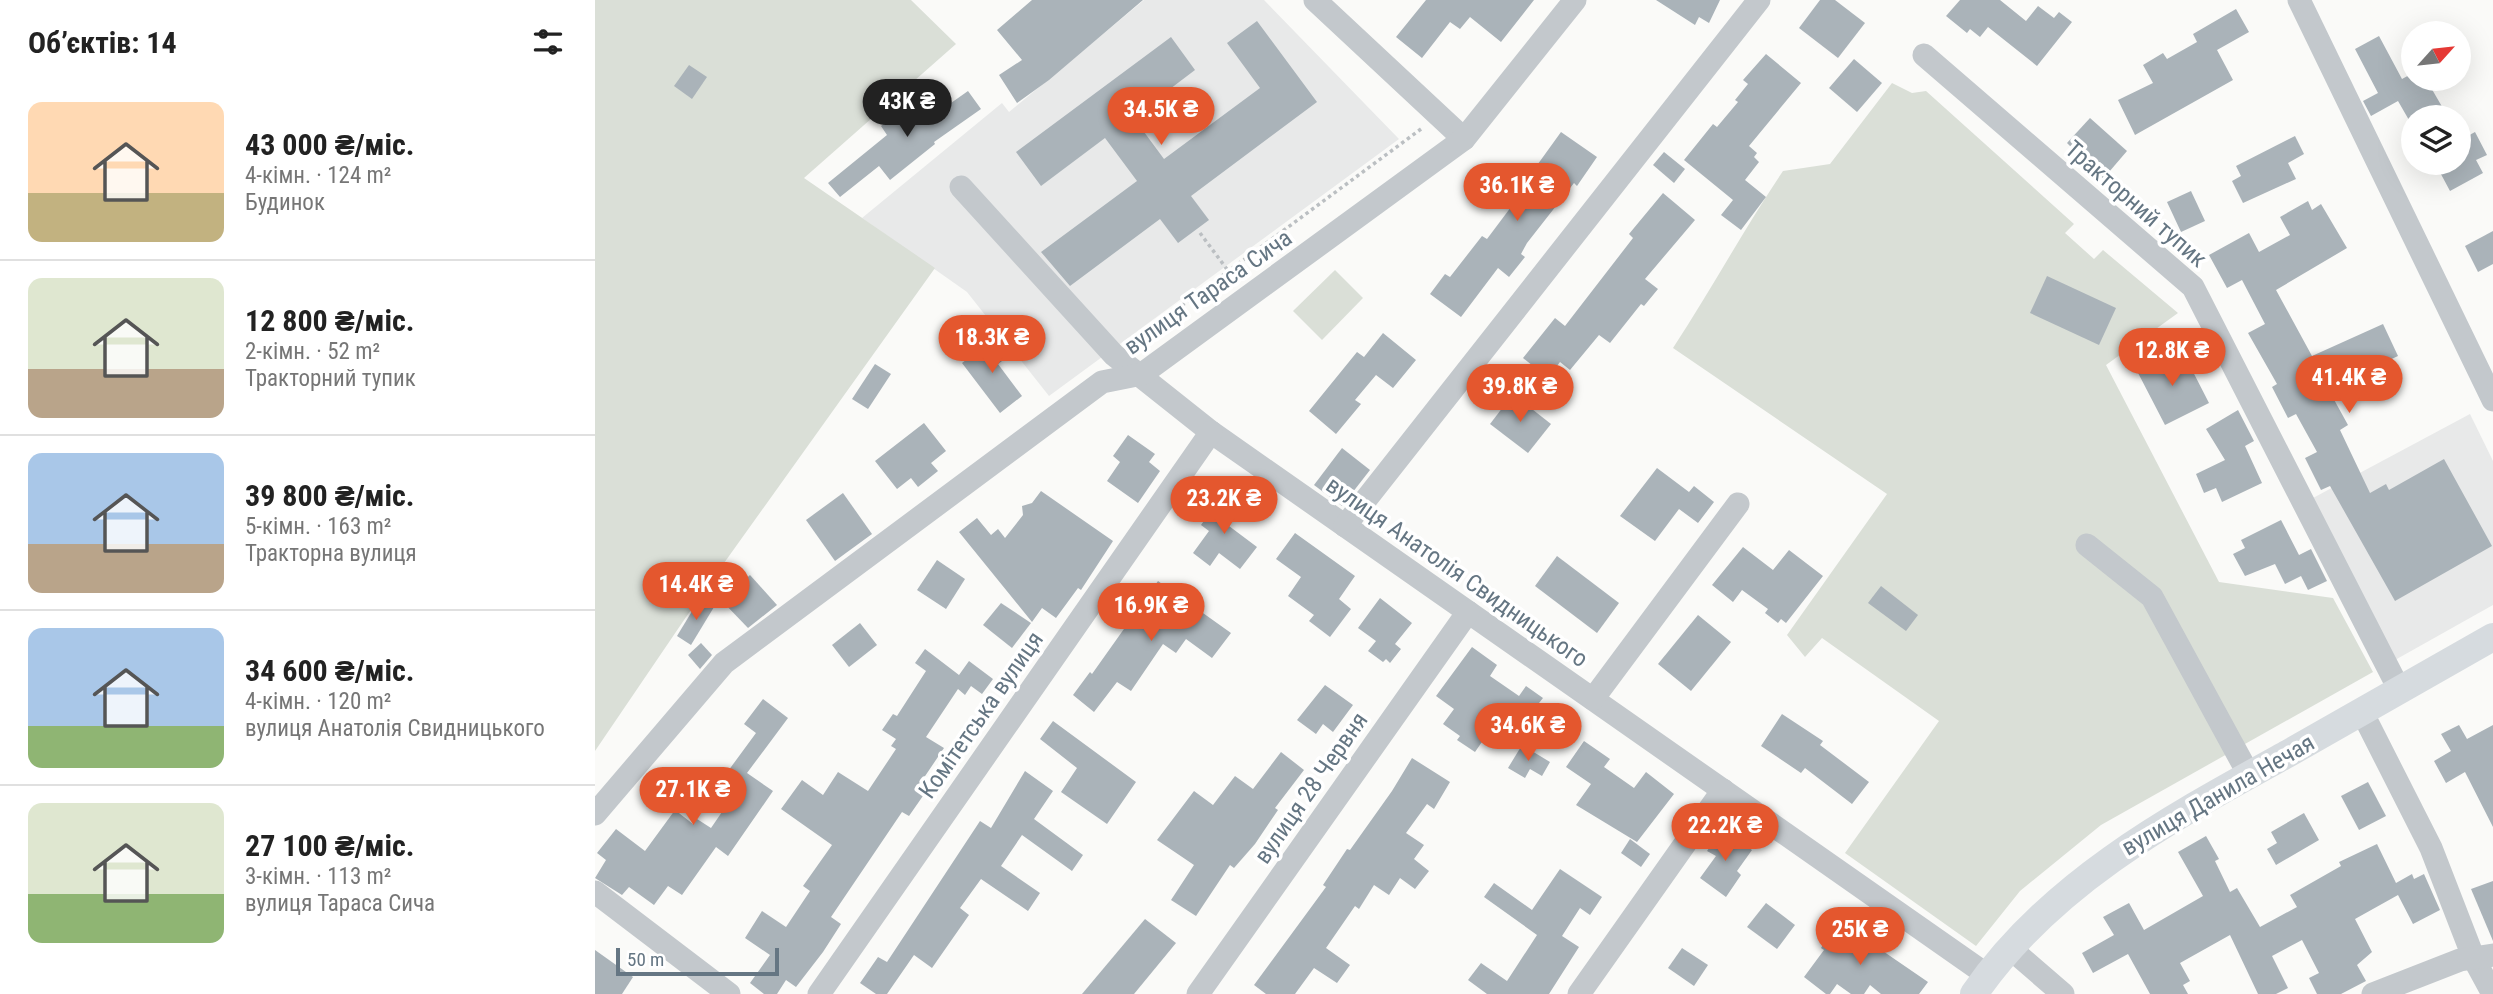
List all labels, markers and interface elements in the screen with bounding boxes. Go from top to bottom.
north arrow [2401,21,2471,91]
map controls [2401,21,2471,175]
icon: filters [529,23,567,61]
text: Об’єктів: 14 [28,25,177,60]
pin: 43K ₴ [858,80,956,139]
text: 43K ₴ [879,88,935,115]
pin: 34.5K ₴ [1096,88,1226,147]
text: 34.5K ₴ [1124,96,1198,123]
button: layers [2401,105,2471,175]
text: 43 000 ₴/міс. [245,127,415,162]
icon: home [84,130,168,214]
street label: Тракторний тупик [2060,135,2213,273]
text: 4-кімн. · 124 m² [245,162,391,189]
pin: 36.1K ₴ [1452,164,1582,223]
text: 36.1K ₴ [1480,172,1554,199]
text: Будинок [245,189,325,216]
street label: вулиця Тараса Сича [1119,224,1297,360]
text: 12 800 ₴/міс. [245,303,415,338]
icon: home [84,306,168,390]
pin: 18.3K ₴ [927,316,1057,375]
text: 18.3K ₴ [955,324,1029,351]
pin: 12.8K ₴ [2107,328,2237,388]
text: 12.8K ₴ [2135,337,2209,364]
text: 2-кімн. · 52 m² [245,338,380,365]
pin: 41.4K ₴ [2284,356,2414,415]
pin: 39.8K ₴ [1455,364,1585,424]
text: 41.4K ₴ [2312,364,2386,391]
text: Тракторний тупик [245,365,416,392]
text: 39.8K ₴ [1483,373,1557,400]
street label: вулиця Анатолія Свидницького [1321,471,1593,673]
pin: 23.2K ₴ [1159,476,1289,536]
text: 39 800 ₴/міс. [245,478,415,513]
icon: home [84,481,168,565]
text: 23.2K ₴ [1187,485,1261,512]
text: 5-кімн. · 163 m² [245,513,391,540]
text: Тракторна вулиця [245,540,417,567]
pin: 14.4K ₴ [631,562,761,622]
text: 14.4K ₴ [659,571,733,598]
pin: 16.9K ₴ [1086,584,1216,643]
text: 16.9K ₴ [1114,592,1188,619]
street label: Комітетська вулиця [913,626,1049,804]
text: 34 600 ₴/міс. [245,653,415,688]
icon: home [84,656,168,740]
text: 4-кімн. · 120 m² [245,688,391,715]
pin: 34.6K ₴ [1463,704,1593,763]
street label: вулиця 28 Червня [1248,707,1374,869]
text: 34.6K ₴ [1491,712,1565,739]
text: вулиця Анатолія Свидницького [245,715,545,742]
street label: вулиця Данила Нечая [2117,729,2319,861]
pin: 27.1K ₴ [628,768,758,827]
text: 27.1K ₴ [656,776,730,803]
pin: 22.2K ₴ [1660,804,1790,863]
text: 22.2K ₴ [1688,812,1762,839]
text: 27 100 ₴/міс. [245,828,415,863]
icon: home [84,831,168,915]
text: 3-кімн. · 113 m² [245,863,391,890]
text: вулиця Тараса Сича [245,890,435,917]
pin: 25K ₴ [1811,908,1909,967]
text: 25K ₴ [1832,916,1888,943]
scale bar [616,945,779,977]
text: 50 m [627,948,664,971]

